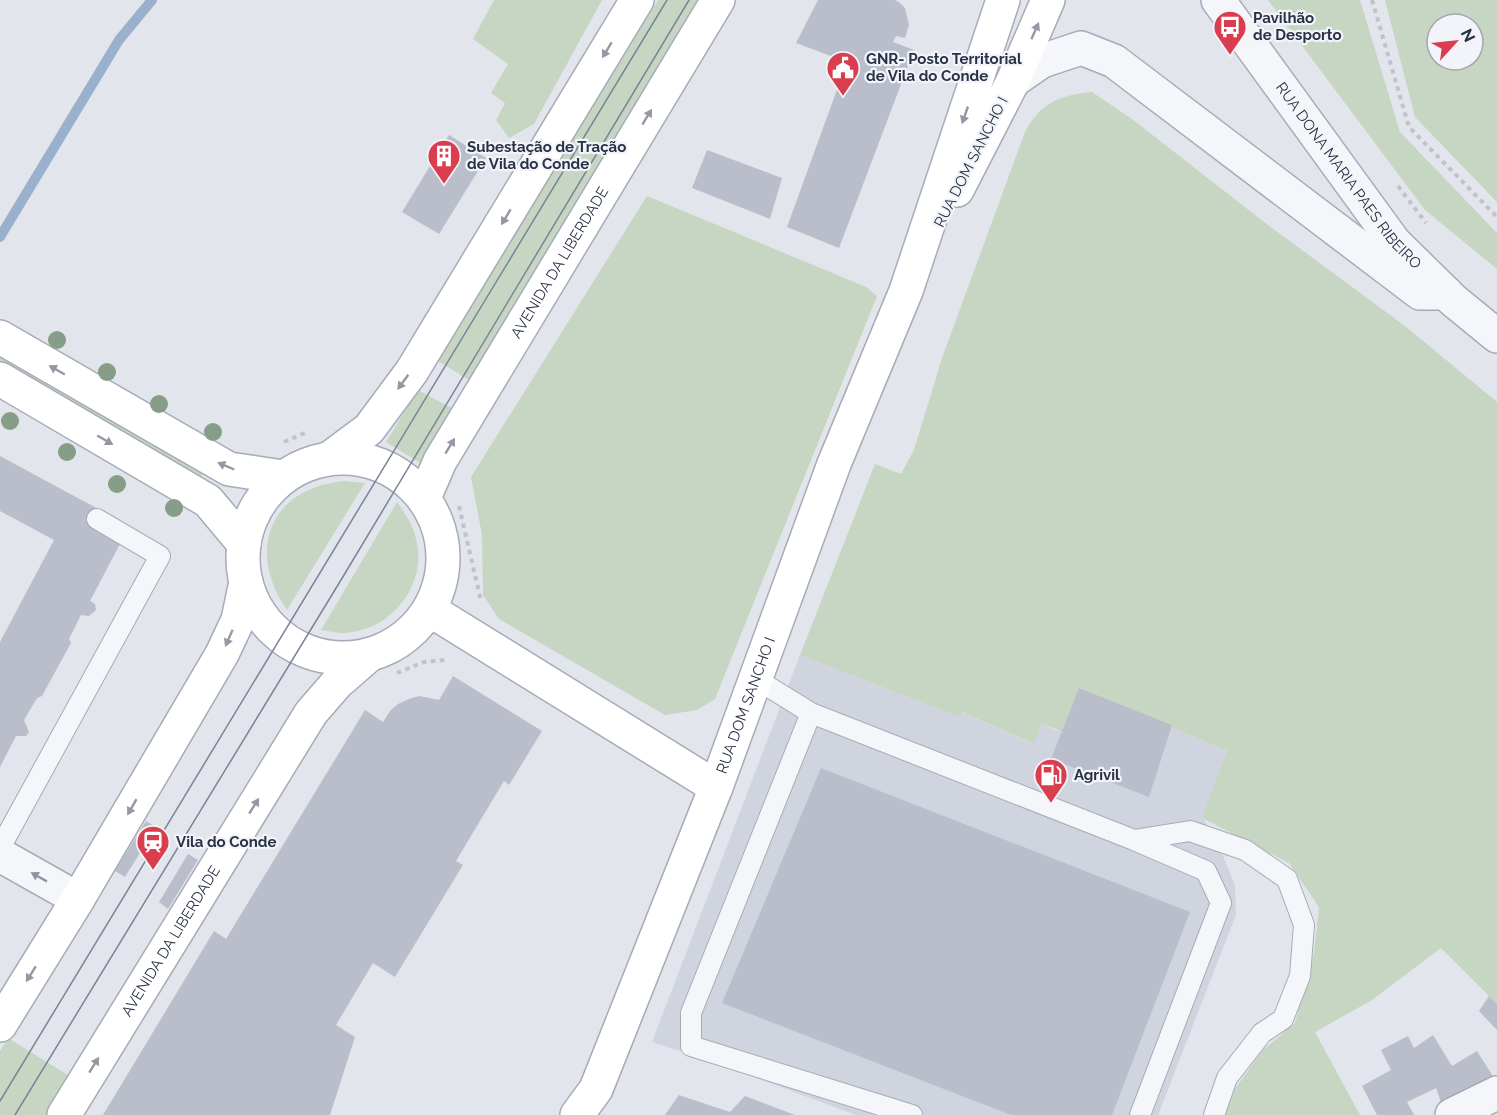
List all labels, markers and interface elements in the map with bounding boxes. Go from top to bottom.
bus stop icon: Pavilhão de Desporto [1212,9,1248,56]
place label: Pavilhão de Desporto [1253,9,1342,44]
north arrow [1425,12,1485,72]
one-way arrow [1030,23,1039,40]
text: N [1457,26,1479,45]
one-way arrow [602,42,612,59]
public building icon: GNR- Posto Territorial de Vila do Conde [825,50,861,97]
place label: GNR- Posto Territorial de Vila do Conde [866,50,1022,85]
street label: RUA DONA MARIA PAES RIBEIRO [1272,79,1425,273]
street label: RUA DOM SANCHO I [930,94,1012,230]
one-way arrow [959,106,969,124]
one-way arrow [642,109,653,125]
building icon: Subestação de Tração de Vila do Conde [426,138,462,185]
place label: Subestação de Tração de Vila do Conde [467,138,626,173]
street label: AVENIDA DA LIBERDADE [507,184,612,342]
one-way arrow [500,208,511,225]
one-way arrow [48,365,65,375]
one-way arrow [397,374,409,390]
one-way arrow [97,435,113,446]
one-way arrow [444,438,455,454]
one-way arrow [217,461,235,471]
one-way arrow [225,630,234,647]
street label: RUA DOM SANCHO I [713,635,779,776]
fuel station icon: Agrivil [1033,757,1069,804]
place label: Agrivil [1074,766,1120,784]
one-way arrow [248,798,259,814]
one-way arrow [127,799,137,816]
station icon: Vila do Conde [135,824,171,871]
place label: Vila do Conde [176,833,276,851]
street label: AVENIDA DA LIBERDADE [118,863,224,1020]
one-way arrow [31,871,47,882]
one-way arrow [26,966,37,982]
one-way arrow [89,1057,100,1073]

